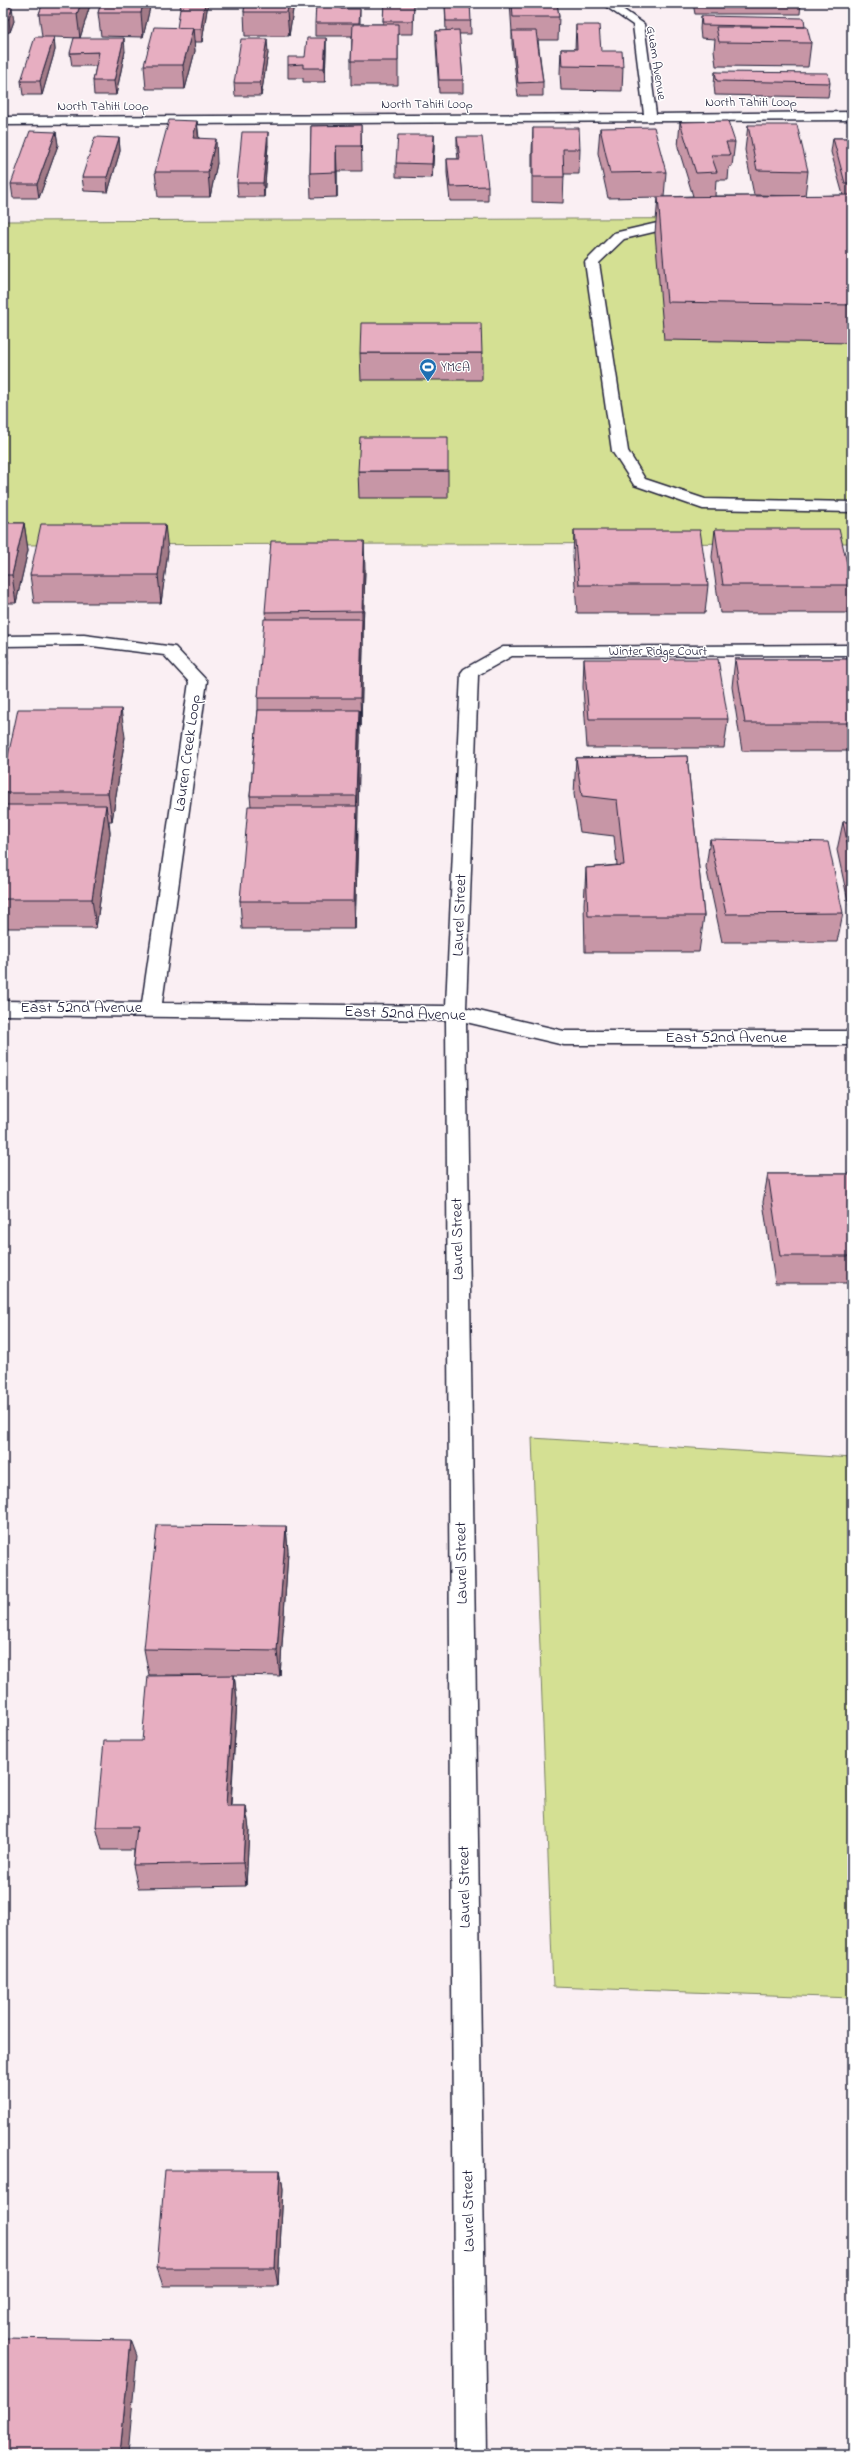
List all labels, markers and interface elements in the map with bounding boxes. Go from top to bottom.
street label: Guam Avenue [641,25,671,102]
street label: North Tahiti Loop [705,93,797,112]
street label: North Tahiti Loop [381,95,473,114]
street label: North Tahiti Loop [57,97,149,116]
sports icon: YMCA [418,357,438,382]
place label: YMCA [441,358,470,377]
street label: Winter Ridge Court [609,642,708,662]
street label: Lauren Creek Loop [168,693,208,813]
street label: Laurel Street [447,873,473,957]
street label: East 52nd Avenue [20,996,143,1020]
street label: East 52nd Avenue [344,1000,467,1028]
street label: East 52nd Avenue [665,1026,788,1050]
street label: Laurel Street [445,1197,471,1281]
street label: Laurel Street [449,1521,475,1605]
street label: Laurel Street [452,1845,478,1929]
street label: Laurel Street [456,2169,482,2253]

